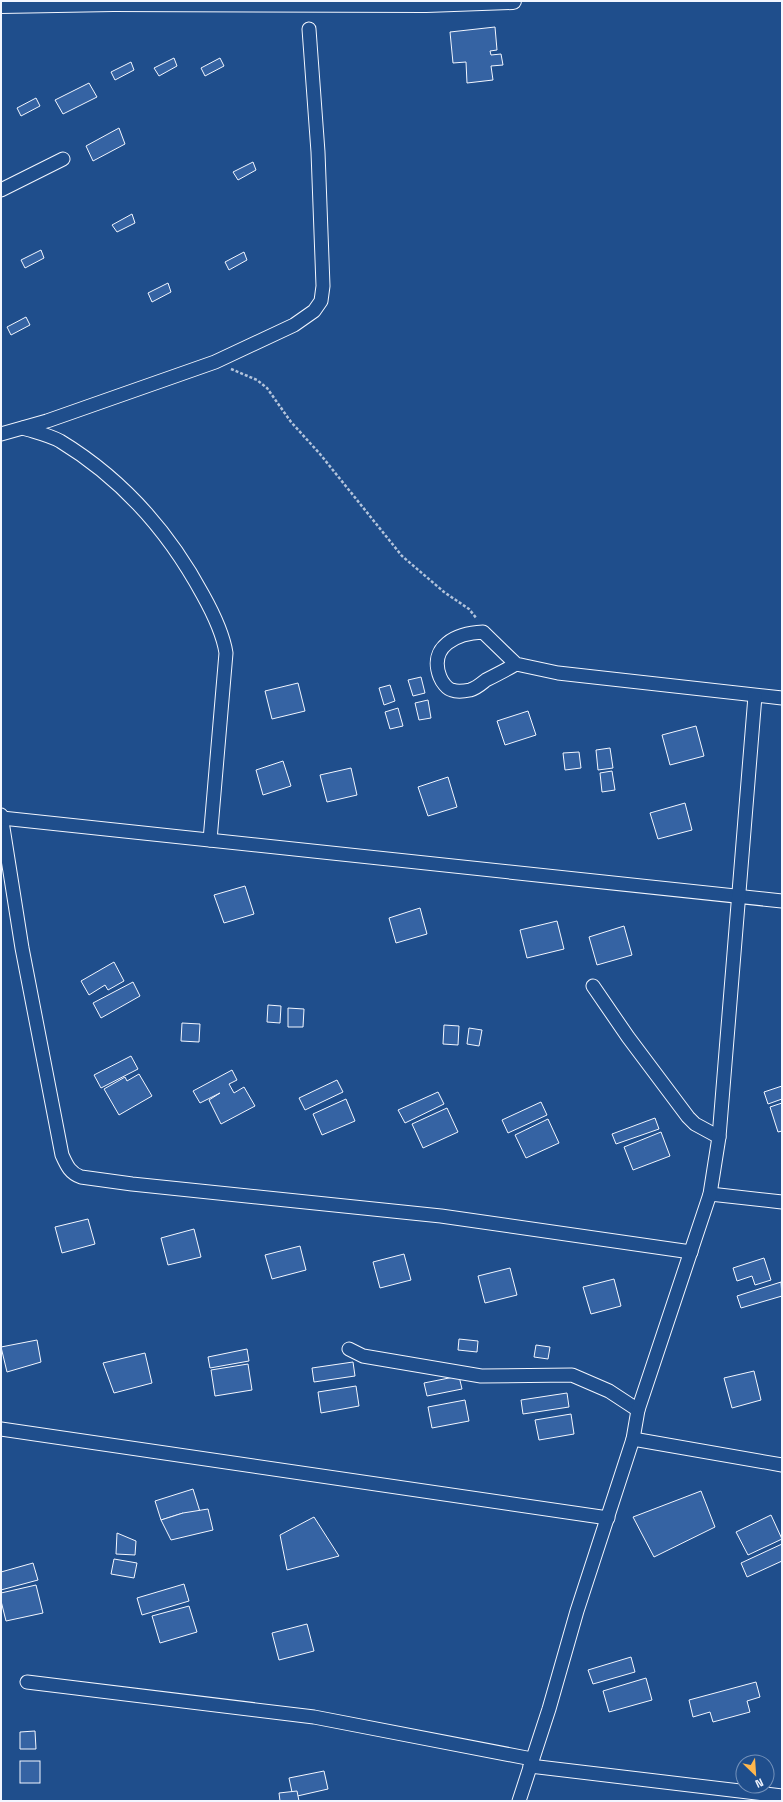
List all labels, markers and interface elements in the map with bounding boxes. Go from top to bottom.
north arrow [735,1754,775,1794]
text: N [753,1775,766,1791]

